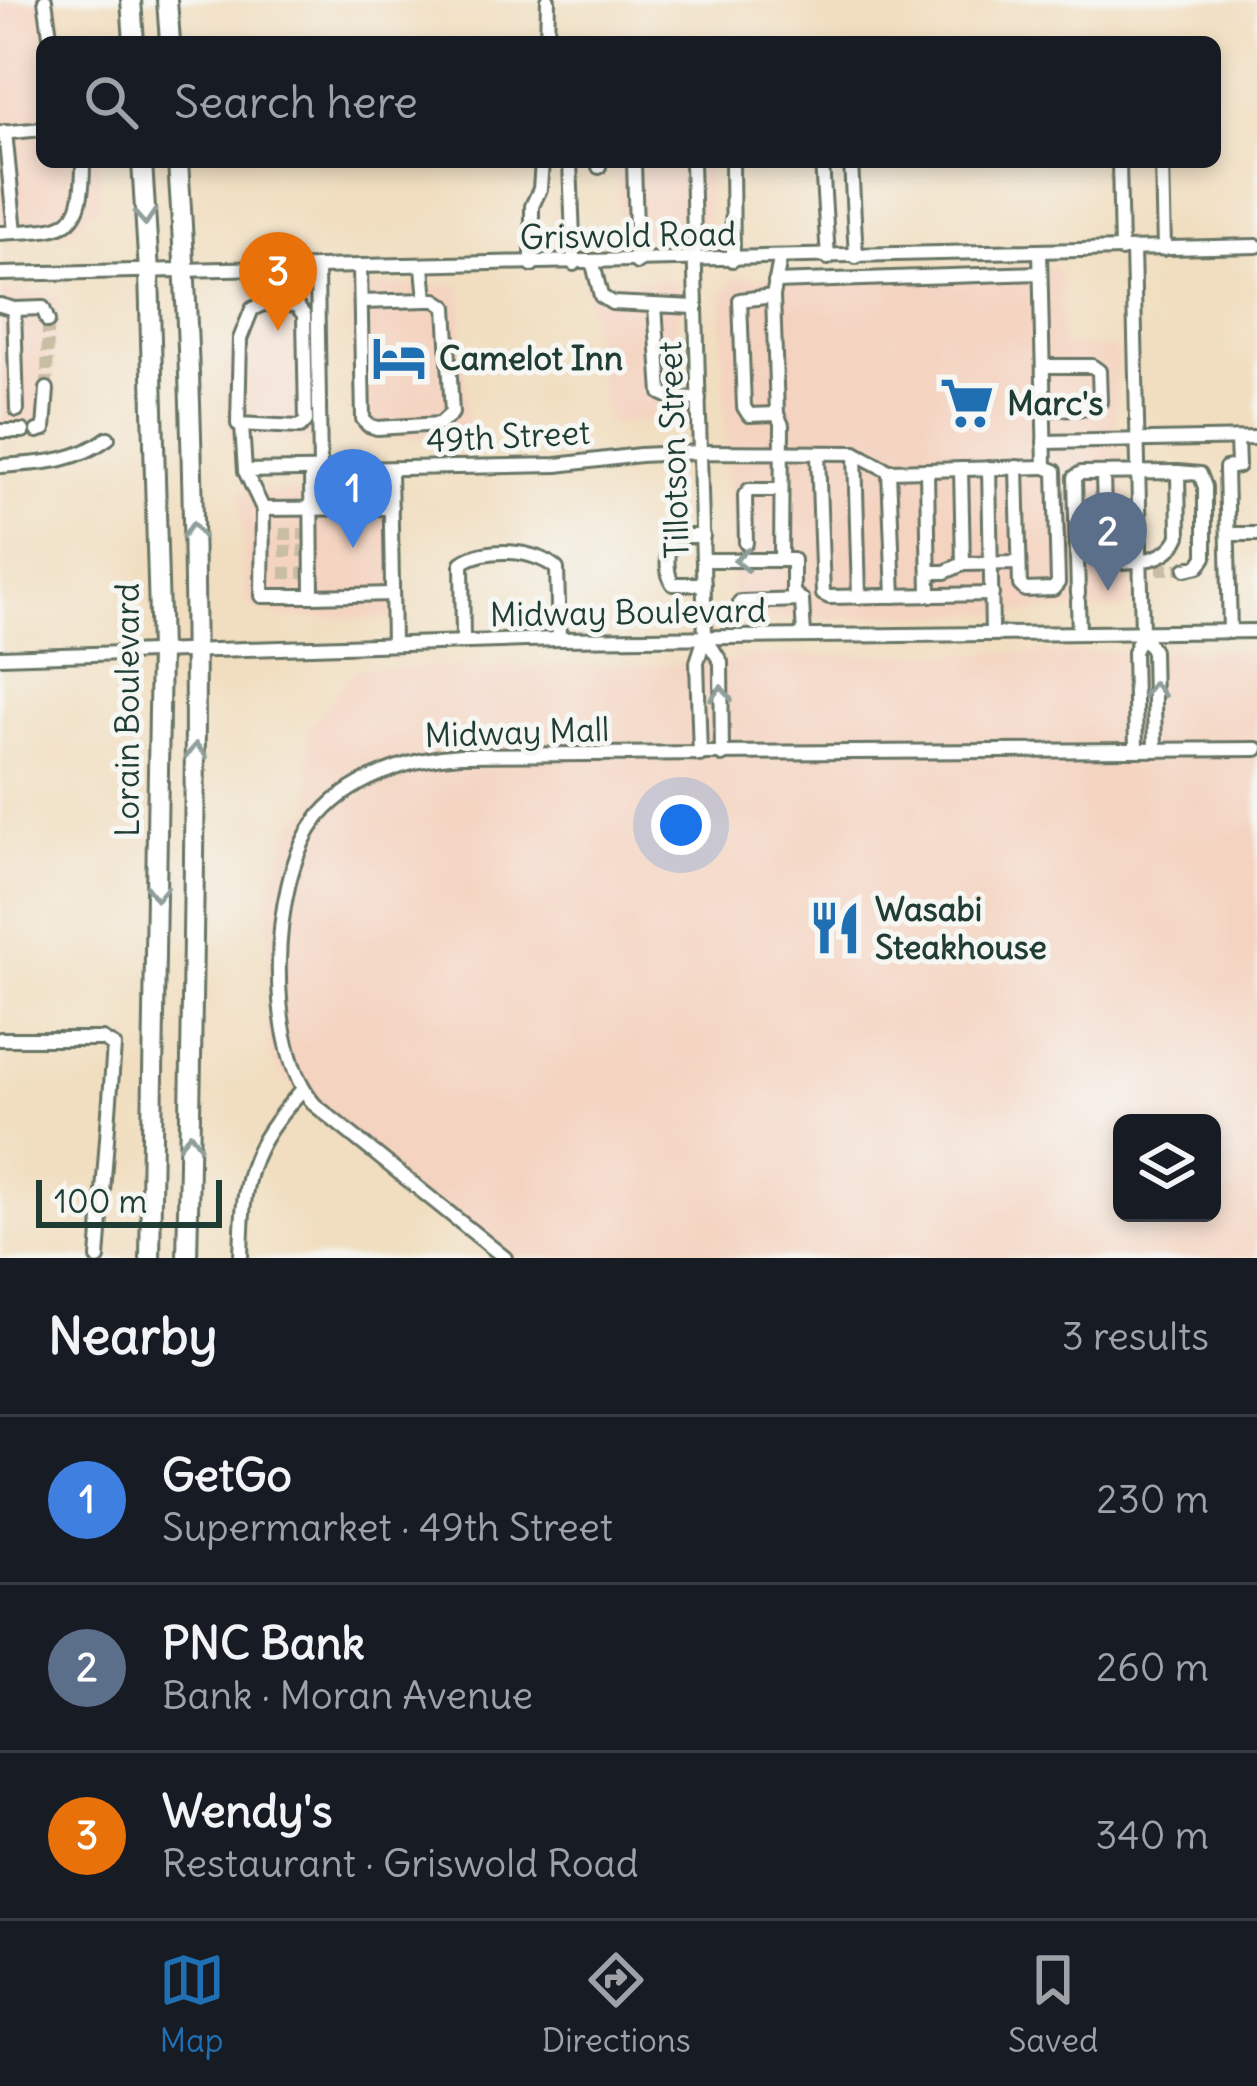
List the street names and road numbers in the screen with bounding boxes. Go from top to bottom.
street label: Griswold Road [520,212,736,258]
street label: Tillotson Street [648,341,698,559]
street label: 49th Street [425,411,591,461]
street label: Lorain Boulevard [106,583,148,837]
street label: Midway Boulevard [489,589,767,635]
street label: Midway Mall [424,708,610,756]

